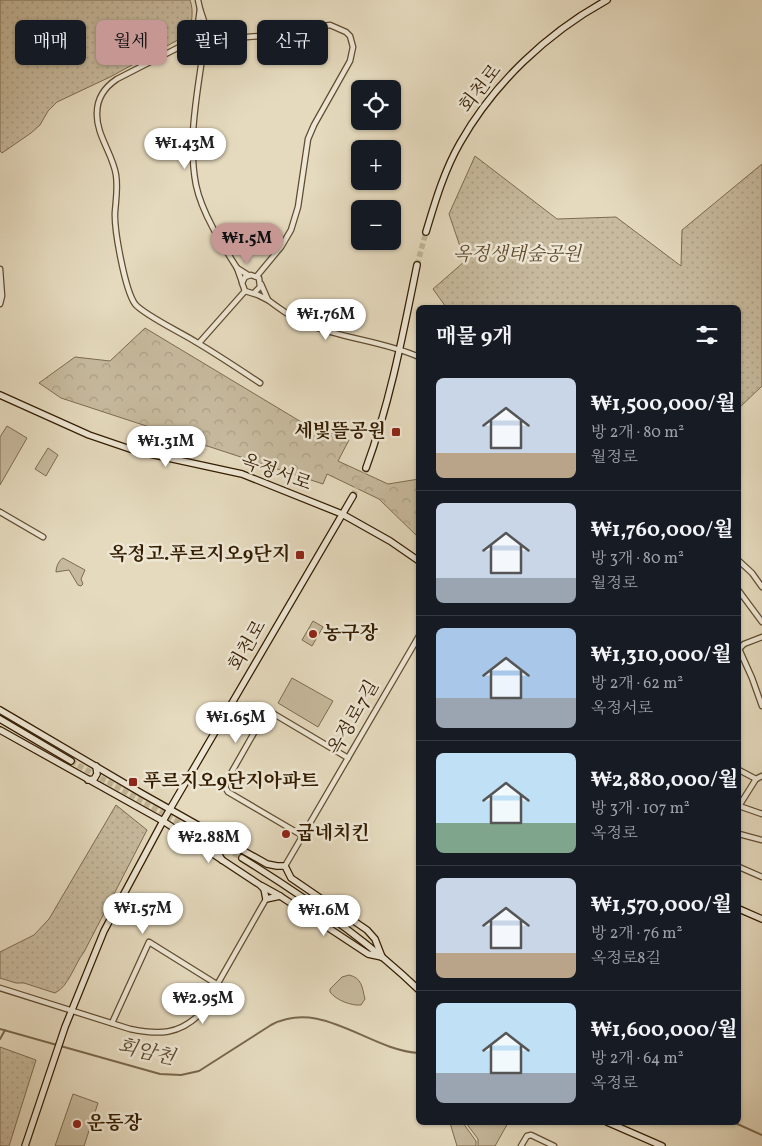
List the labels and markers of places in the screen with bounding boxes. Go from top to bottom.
pin: ₩1.43M [144,128,226,170]
pin: ₩1.5M [212,222,282,265]
pin: ₩1.76M [285,298,367,341]
place label: 세빛뜰공원 [294,419,386,445]
pin: ₩1.31M [125,426,207,468]
marker: 세빛뜰공원 [390,426,402,438]
place label: 옥정고.푸르지오9단지 [109,542,290,568]
marker: 옥정고.푸르지오9단지 [294,549,306,561]
place label: 농구장 [323,621,379,647]
marker: 농구장 [307,628,319,640]
pin: ₩1.65M [195,702,277,744]
place label: 푸르지오9단지아파트 [143,769,319,795]
marker: 푸르지오9단지아파트 [127,776,139,788]
place label: 굽네치킨 [296,821,369,847]
pin: ₩2.88M [168,822,250,864]
marker: 굽네치킨 [280,828,292,840]
pin: ₩1.57M [102,892,184,935]
pin: ₩1.6M [289,894,359,937]
pin: ₩2.95M [162,982,244,1025]
place label: 운동장 [87,1111,143,1137]
marker: 운동장 [71,1118,83,1130]

